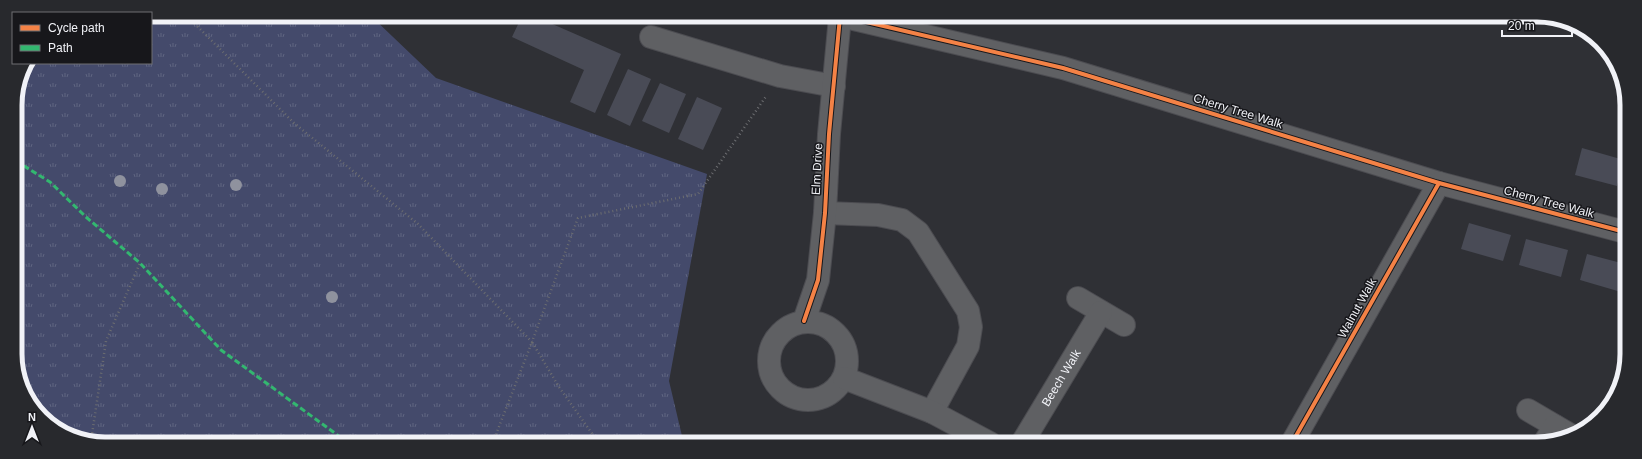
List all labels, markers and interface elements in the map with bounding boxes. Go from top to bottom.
legend [12,12,152,64]
scale bar [1502,12,1572,38]
text: 20 m [1508,19,1535,33]
text: Cycle path [48,21,105,35]
text: Path [48,41,73,55]
street label: Cherry Tree Walk [1192,91,1285,132]
street label: Elm Drive [809,142,825,195]
street label: Cherry Tree Walk [1502,183,1597,221]
street label: Walnut Walk [1335,275,1380,340]
street label: Beech Walk [1039,346,1084,409]
north arrow [12,407,52,447]
text: N [28,411,36,423]

